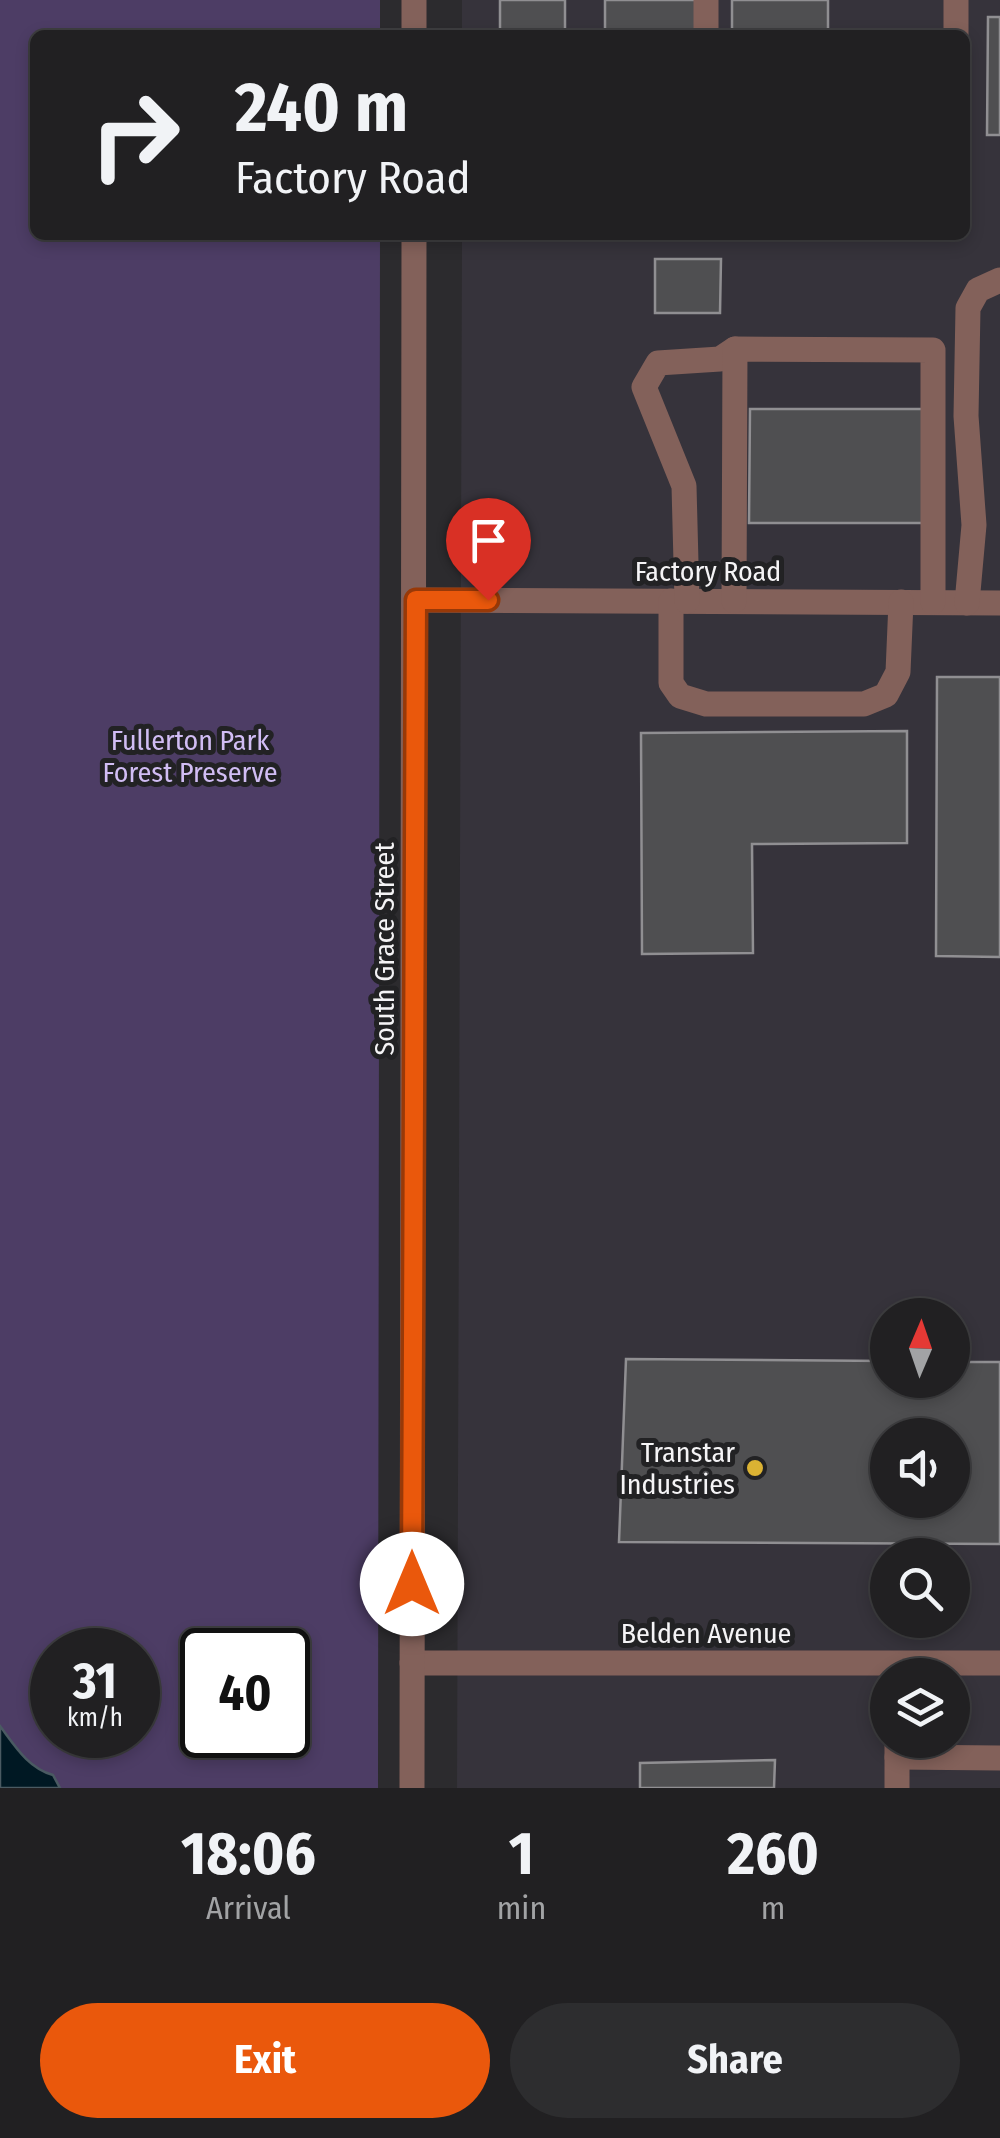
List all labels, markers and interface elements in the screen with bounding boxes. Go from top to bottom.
text: 240 m [235,66,408,150]
icon: right [70,70,200,200]
text: Factory Road [235,151,471,205]
pin [446,498,531,601]
icon: arrive [461,513,516,568]
street label: Factory Road [635,555,781,588]
park label: Fullerton Park Forest Preserve [102,724,278,789]
street label: South Grace Street [368,842,401,1056]
north arrow [870,1298,970,1398]
map controls [870,1298,970,1758]
button: sound [870,1418,970,1518]
place label: Transtar Industries [620,1436,735,1501]
marker: Transtar Industries [744,1457,766,1479]
position arrow [360,1532,464,1636]
button: search [870,1538,970,1638]
street label: Belden Avenue [621,1617,791,1650]
speed limit sign: 40 [180,1628,310,1758]
text: 31 [73,1651,117,1711]
button: layers [870,1658,970,1758]
text: km/h [67,1703,123,1733]
text: 18:06 [181,1818,316,1890]
text: 1 [509,1818,534,1890]
text: 260 [727,1818,819,1890]
text: Arrival [206,1889,291,1927]
text: min [497,1889,546,1927]
text: m [761,1889,785,1927]
button: Exit [40,2003,490,2118]
button: Share [510,2003,960,2118]

